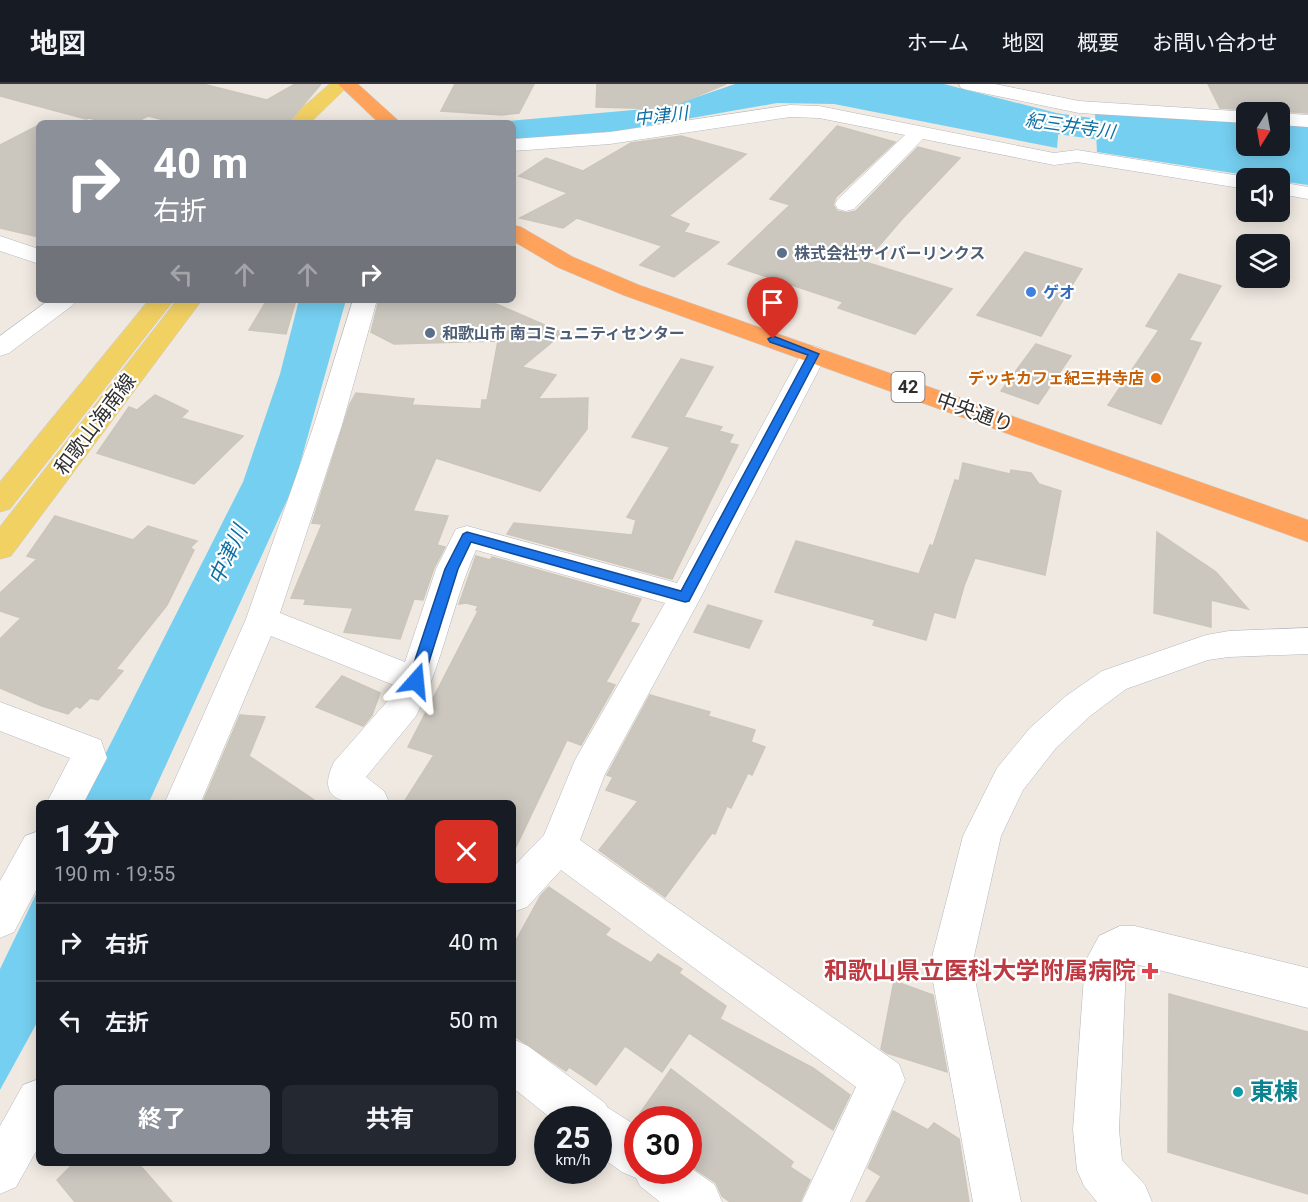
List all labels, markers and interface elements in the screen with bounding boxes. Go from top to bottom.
text: 地図 [30,27,86,60]
text: ホーム [907,31,969,55]
text: 地図 [1002,31,1044,55]
text: 概要 [1077,31,1119,55]
text: お問い合わせ [1152,31,1278,55]
water label: 中津川 [633,102,691,129]
north arrow [1236,102,1290,156]
map controls [1236,102,1290,288]
water label: 紀三井寺川 [1024,109,1118,142]
text: 40 m [153,139,248,188]
icon: right [54,144,132,222]
button: sound [1236,168,1290,222]
text: 右折 [153,195,207,227]
button: layers [1236,234,1290,288]
place label: 株式会社サイバーリンクス [794,244,985,263]
marker: 株式会社サイバーリンクス [775,246,789,260]
icon: left [165,258,198,291]
icon: ahead [228,258,261,291]
icon: ahead [291,258,324,291]
icon: right [354,258,387,291]
pin [747,277,798,339]
place label: ゲオ [1043,283,1075,302]
marker: ゲオ [1024,285,1038,299]
icon: arrive [756,286,789,319]
place label: 和歌山市 南コミュニティセンター [442,324,685,343]
marker: 和歌山市 南コミュニティセンター [423,326,437,340]
street label: 和歌山海南線 [49,369,141,479]
place label: デッキカフェ紀三井寺店 [968,369,1144,388]
marker: デッキカフェ紀三井寺店 [1149,371,1163,385]
road number: 42 [892,372,924,402]
street label: 中央通り [933,387,1017,437]
water label: 中津川 [204,520,253,589]
position arrow [384,649,448,713]
text: 1 分 [54,818,120,860]
button: close [435,820,498,883]
text: 190 m · 19:55 [54,862,175,886]
icon: right [54,926,87,959]
text: 40 m [449,930,498,955]
text: 右折 [105,932,149,957]
place label: 和歌山県立医科大学附属病院 [824,957,1136,985]
marker: 和歌山県立医科大学附属病院 [1141,962,1159,980]
icon: left [54,1004,87,1037]
text: 50 m [449,1008,498,1033]
text: 左折 [105,1010,149,1035]
place label: 東棟 [1250,1078,1298,1106]
button: 終了 [54,1085,270,1154]
button: 共有 [282,1085,498,1154]
marker: 東棟 [1231,1085,1245,1099]
speed limit sign: 30 [624,1106,702,1184]
text: 25 [556,1120,590,1155]
text: km/h [555,1151,591,1169]

